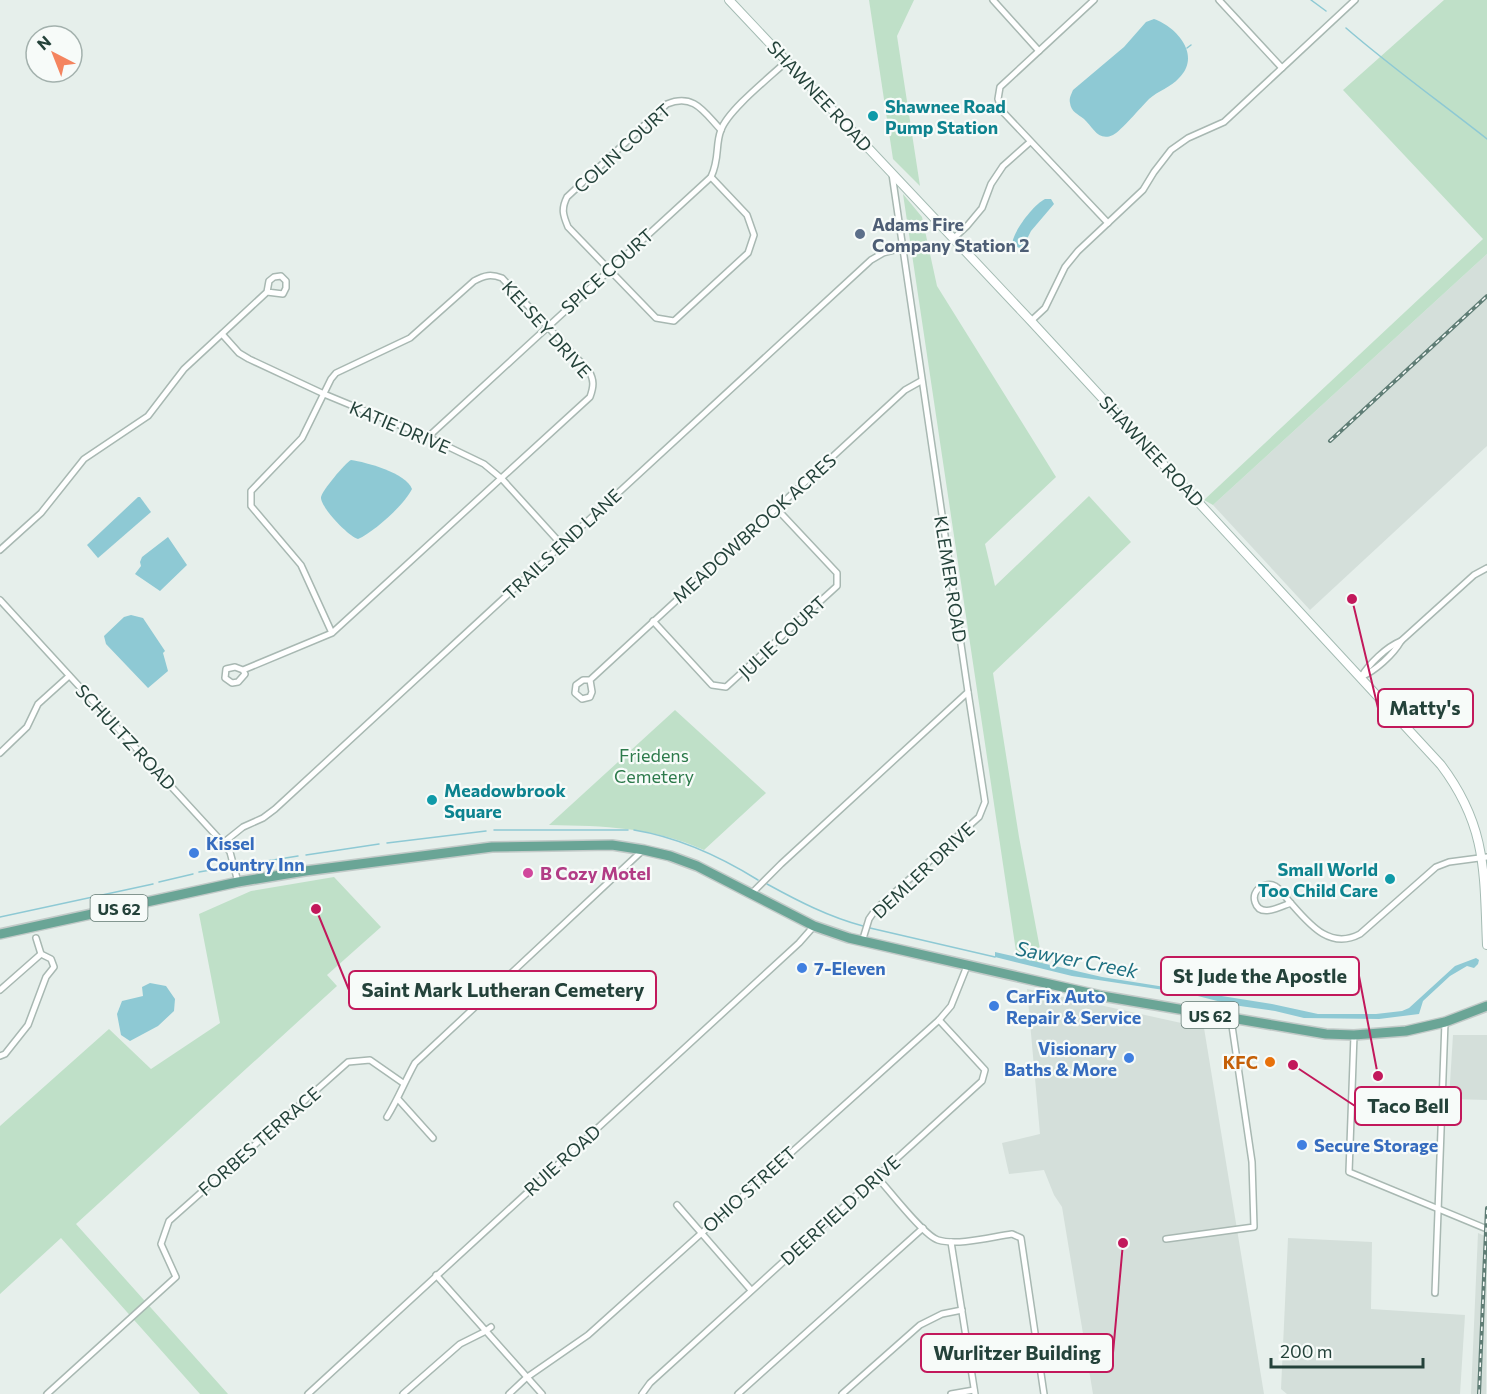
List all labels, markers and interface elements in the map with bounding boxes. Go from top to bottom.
north arrow [24,24,84,84]
text: N [33,31,54,54]
street label: SHAWNEE ROAD [763,36,877,156]
place label: Shawnee Road Pump Station [885,95,1006,138]
street label: COLIN COURT [569,99,675,197]
marker: Shawnee Road Pump Station [866,109,880,123]
place label: Adams Fire Company Station 2 [872,213,1030,256]
street label: SPICE COURT [556,224,658,318]
marker: Adams Fire Company Station 2 [853,227,867,241]
street label: KELSEY DRIVE [498,276,596,382]
street label: SHAWNEE ROAD [1095,391,1209,511]
street label: KATIE DRIVE [346,396,454,458]
street label: MEADOWBROOK ACRES [668,449,840,607]
street label: TRAILS END LANE [498,484,626,604]
street label: KLEMER ROAD [930,514,972,644]
street label: JULIE COURT [734,591,830,683]
street label: SCHULTZ ROAD [71,679,181,795]
callout: Matty's [1378,689,1473,727]
text: Matty's [1389,695,1461,719]
park label: Friedens Cemetery [614,744,694,787]
place label: Meadowbrook Square [444,779,566,822]
marker: Meadowbrook Square [425,793,439,807]
street label: DEMLER DRIVE [868,817,978,923]
place label: Kissel Country Inn [206,832,305,875]
marker: Kissel Country Inn [187,846,201,860]
place label: Small World Too Child Care [1258,858,1378,901]
place label: B Cozy Motel [540,862,651,884]
marker: B Cozy Motel [521,866,535,880]
marker: Small World Too Child Care [1383,872,1397,886]
road number: US 62 [90,895,148,921]
water label: Sawyer Creek [1014,935,1141,983]
place label: 7-Eleven [814,957,886,979]
callout: St Jude the Apostle [1161,957,1359,995]
marker: 7-Eleven [795,961,809,975]
text: St Jude the Apostle [1173,963,1347,987]
callout: Saint Mark Lutheran Cemetery [349,971,656,1009]
text: Saint Mark Lutheran Cemetery [362,977,644,1001]
place label: CarFix Auto Repair & Service [1006,985,1141,1028]
marker: CarFix Auto Repair & Service [987,999,1001,1013]
road number: US 62 [1182,1002,1238,1028]
place label: Visionary Baths & More [1004,1037,1117,1080]
marker: Visionary Baths & More [1122,1051,1136,1065]
place label: KFC [1223,1051,1258,1073]
marker: KFC [1263,1055,1277,1069]
street label: FORBES TERRACE [193,1082,325,1200]
callout: Taco Bell [1355,1087,1461,1125]
text: Taco Bell [1367,1093,1449,1117]
street label: RUIE ROAD [519,1120,605,1200]
place label: Secure Storage [1314,1134,1438,1156]
marker: Secure Storage [1295,1138,1309,1152]
street label: OHIO STREET [698,1141,800,1237]
street label: DEERFIELD DRIVE [776,1151,904,1269]
scale bar [1271,1331,1422,1369]
callout: Wurlitzer Building [921,1334,1113,1372]
text: Wurlitzer Building [933,1340,1101,1364]
text: 200 m [1280,1340,1333,1362]

